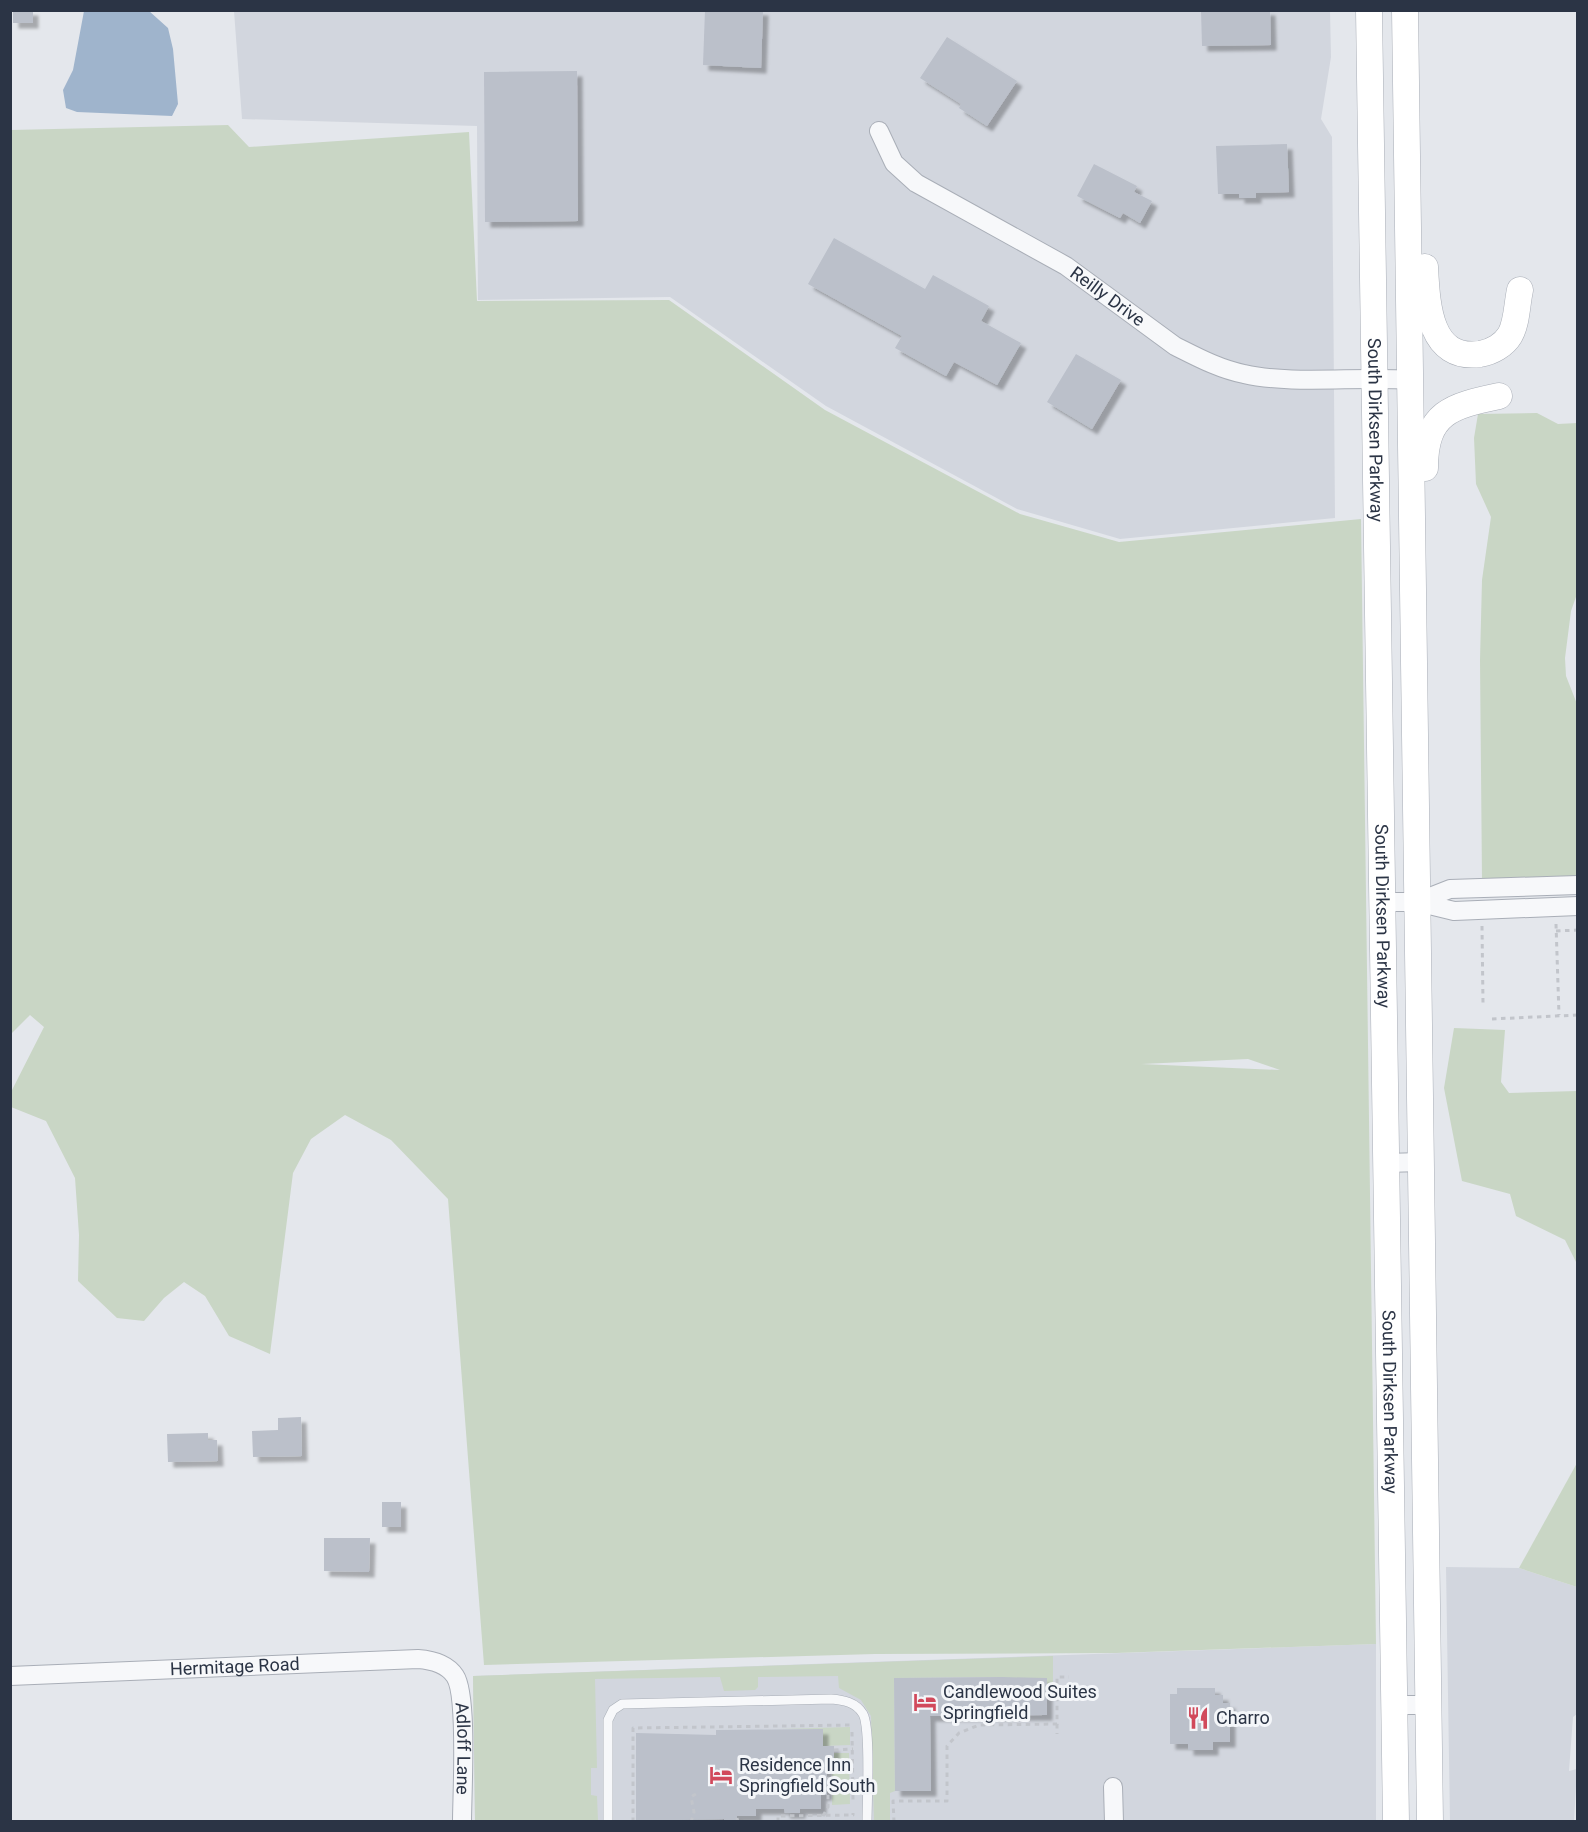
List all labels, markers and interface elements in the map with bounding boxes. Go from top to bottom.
street label: Reilly Drive [1066,262,1149,330]
street label: South Dirksen Parkway [1364,338,1388,523]
street label: South Dirksen Parkway [1371,824,1395,1008]
street label: South Dirksen Parkway [1378,1310,1402,1494]
street label: Hermitage Road [169,1653,300,1679]
place label: Candlewood Suites Springfield [943,1681,1097,1723]
hotel icon: Candlewood Suites Springfield [912,1689,938,1715]
street label: Adloff Lane [452,1701,474,1795]
restaurant icon: Charro [1185,1705,1211,1731]
place label: Charro [1216,1707,1270,1728]
place label: Residence Inn Springfield South [739,1754,876,1796]
hotel icon: Residence Inn Springfield South [708,1762,734,1788]

